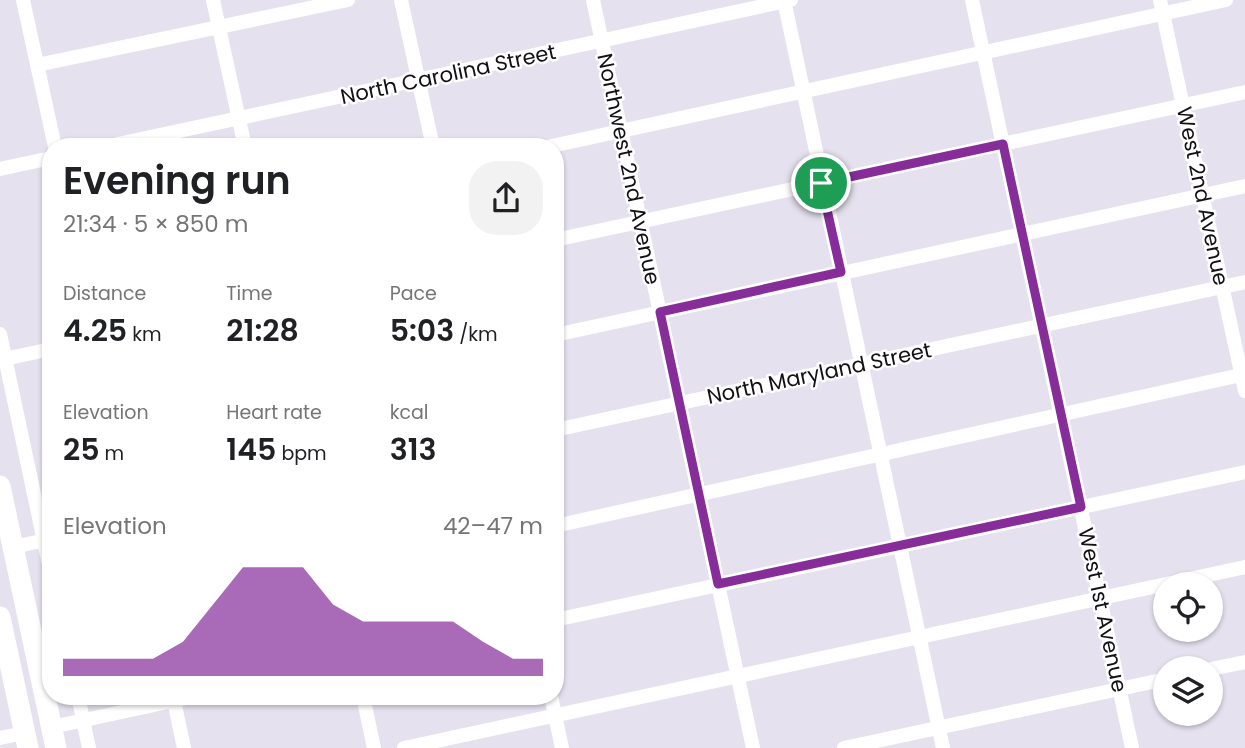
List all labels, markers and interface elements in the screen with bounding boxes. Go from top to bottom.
street label: North Carolina Street [338,37,558,111]
street label: Northwest 2nd Avenue [590,51,668,287]
street label: West 2nd Avenue [1170,104,1236,288]
pin [791,153,851,213]
text: Evening run [63,154,291,207]
button: share [469,161,543,235]
icon: arrive [802,164,840,202]
text: 21:34 · 5 × 850 m [63,208,248,240]
text: Distance [63,280,146,307]
text: Time [226,280,273,307]
text: Pace [390,280,437,307]
text: 4.25 [63,309,127,352]
text: 21:28 [226,309,299,352]
text: 5:03 [390,309,454,352]
text: km [127,321,162,348]
text: /km [454,321,498,348]
street label: North Maryland Street [704,335,934,411]
text: Elevation [63,399,149,426]
text: Heart rate [226,399,322,426]
text: kcal [390,399,429,426]
text: 25 [63,428,100,471]
text: 145 [226,428,276,471]
text: 313 [390,428,436,471]
text: m [100,440,124,467]
text: bpm [276,440,327,467]
text: Elevation [63,510,167,542]
text: 42–47 m [443,510,543,542]
street label: West 1st Avenue [1071,525,1135,695]
map controls [1153,572,1223,726]
button: locate [1153,572,1223,642]
button: layers [1153,656,1223,726]

